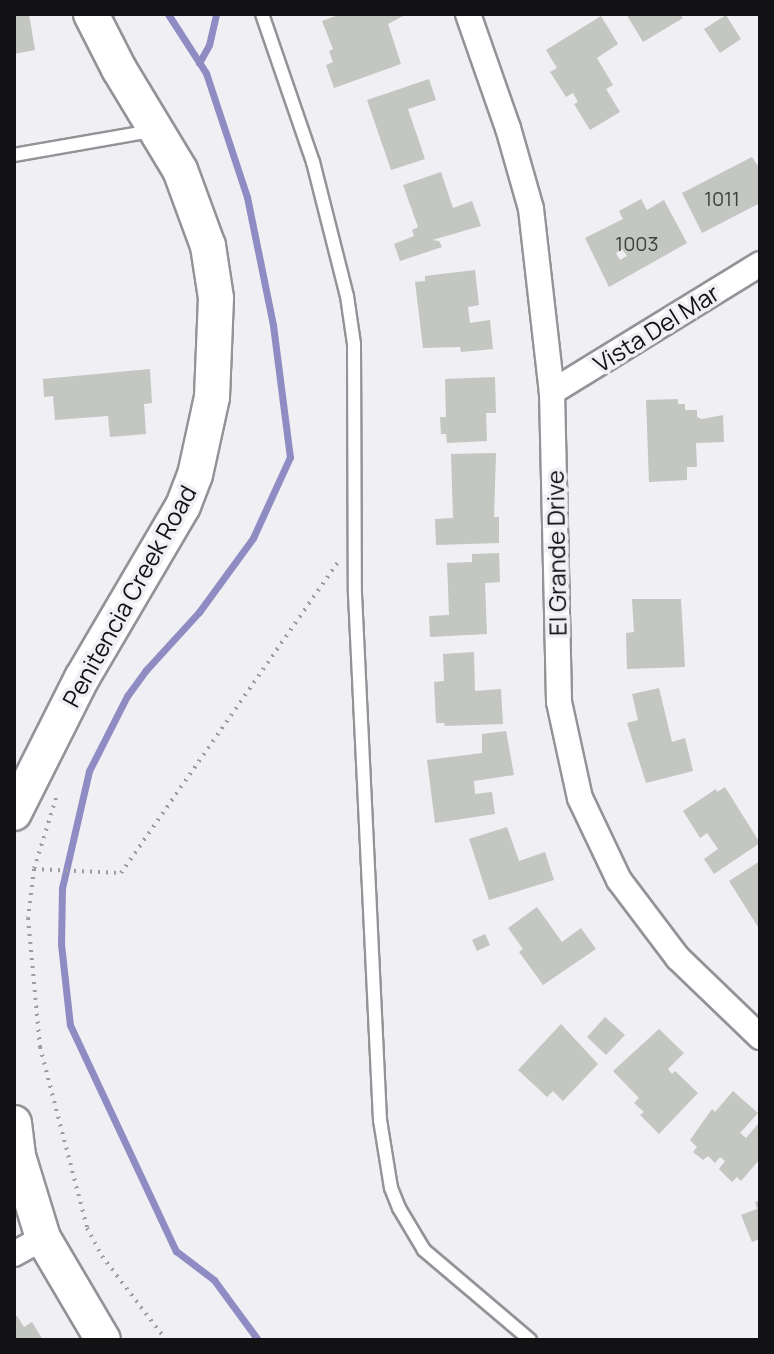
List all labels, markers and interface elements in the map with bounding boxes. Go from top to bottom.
house number: 1011 [704,186,740,210]
house number: 1003 [615,231,659,255]
street label: Vista Del Mar [588,278,724,378]
street label: El Grande Drive [540,470,572,636]
street label: Penitencia Creek Road [56,480,202,712]

